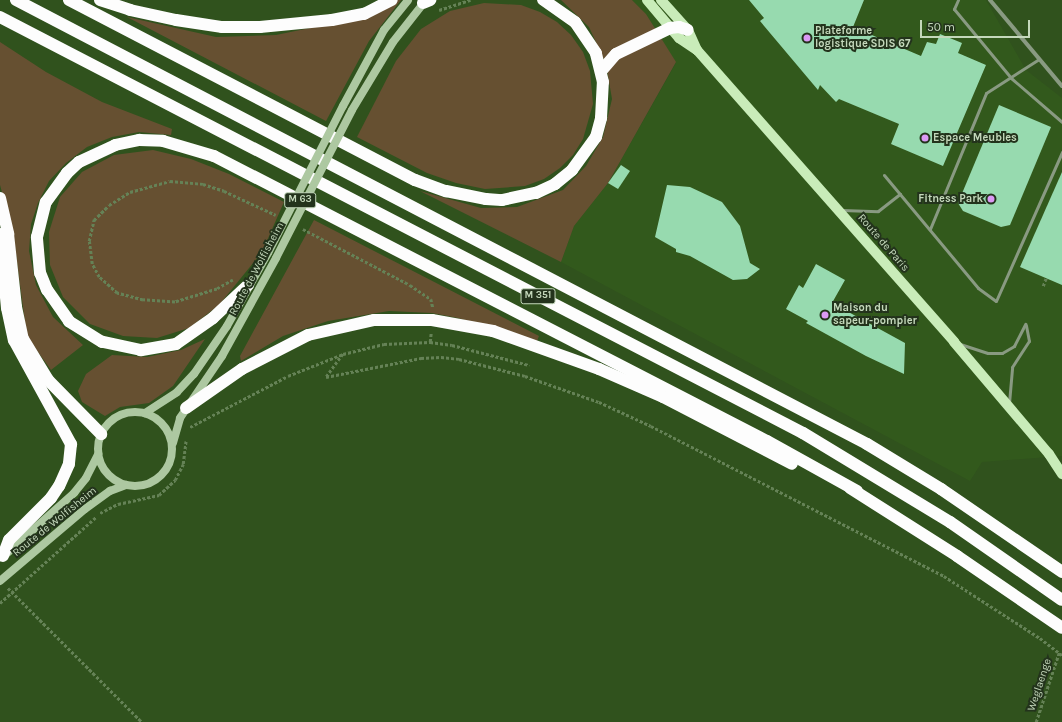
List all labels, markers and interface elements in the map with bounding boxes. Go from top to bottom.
scale bar [922,12,1032,38]
text: 50 m [927,20,955,34]
place label: Plateforme logistique SDIS 67 [815,25,910,51]
marker: Plateforme logistique SDIS 67 [802,33,812,43]
place label: Espace Meubles [933,131,1017,145]
marker: Espace Meubles [920,133,930,143]
road number: M 63 [284,192,316,208]
place label: Fitness Park [918,192,983,206]
marker: Fitness Park [986,194,996,204]
street label: Route de Paris [854,212,912,274]
street label: Route de Wolfisheim [227,220,287,318]
road number: M 351 [520,288,556,304]
place label: Maison du sapeur-pompier [833,302,917,328]
marker: Maison du sapeur-pompier [820,310,830,320]
street label: Route de Wolfisheim [10,484,100,560]
street label: Weglaenge [1025,657,1055,713]

